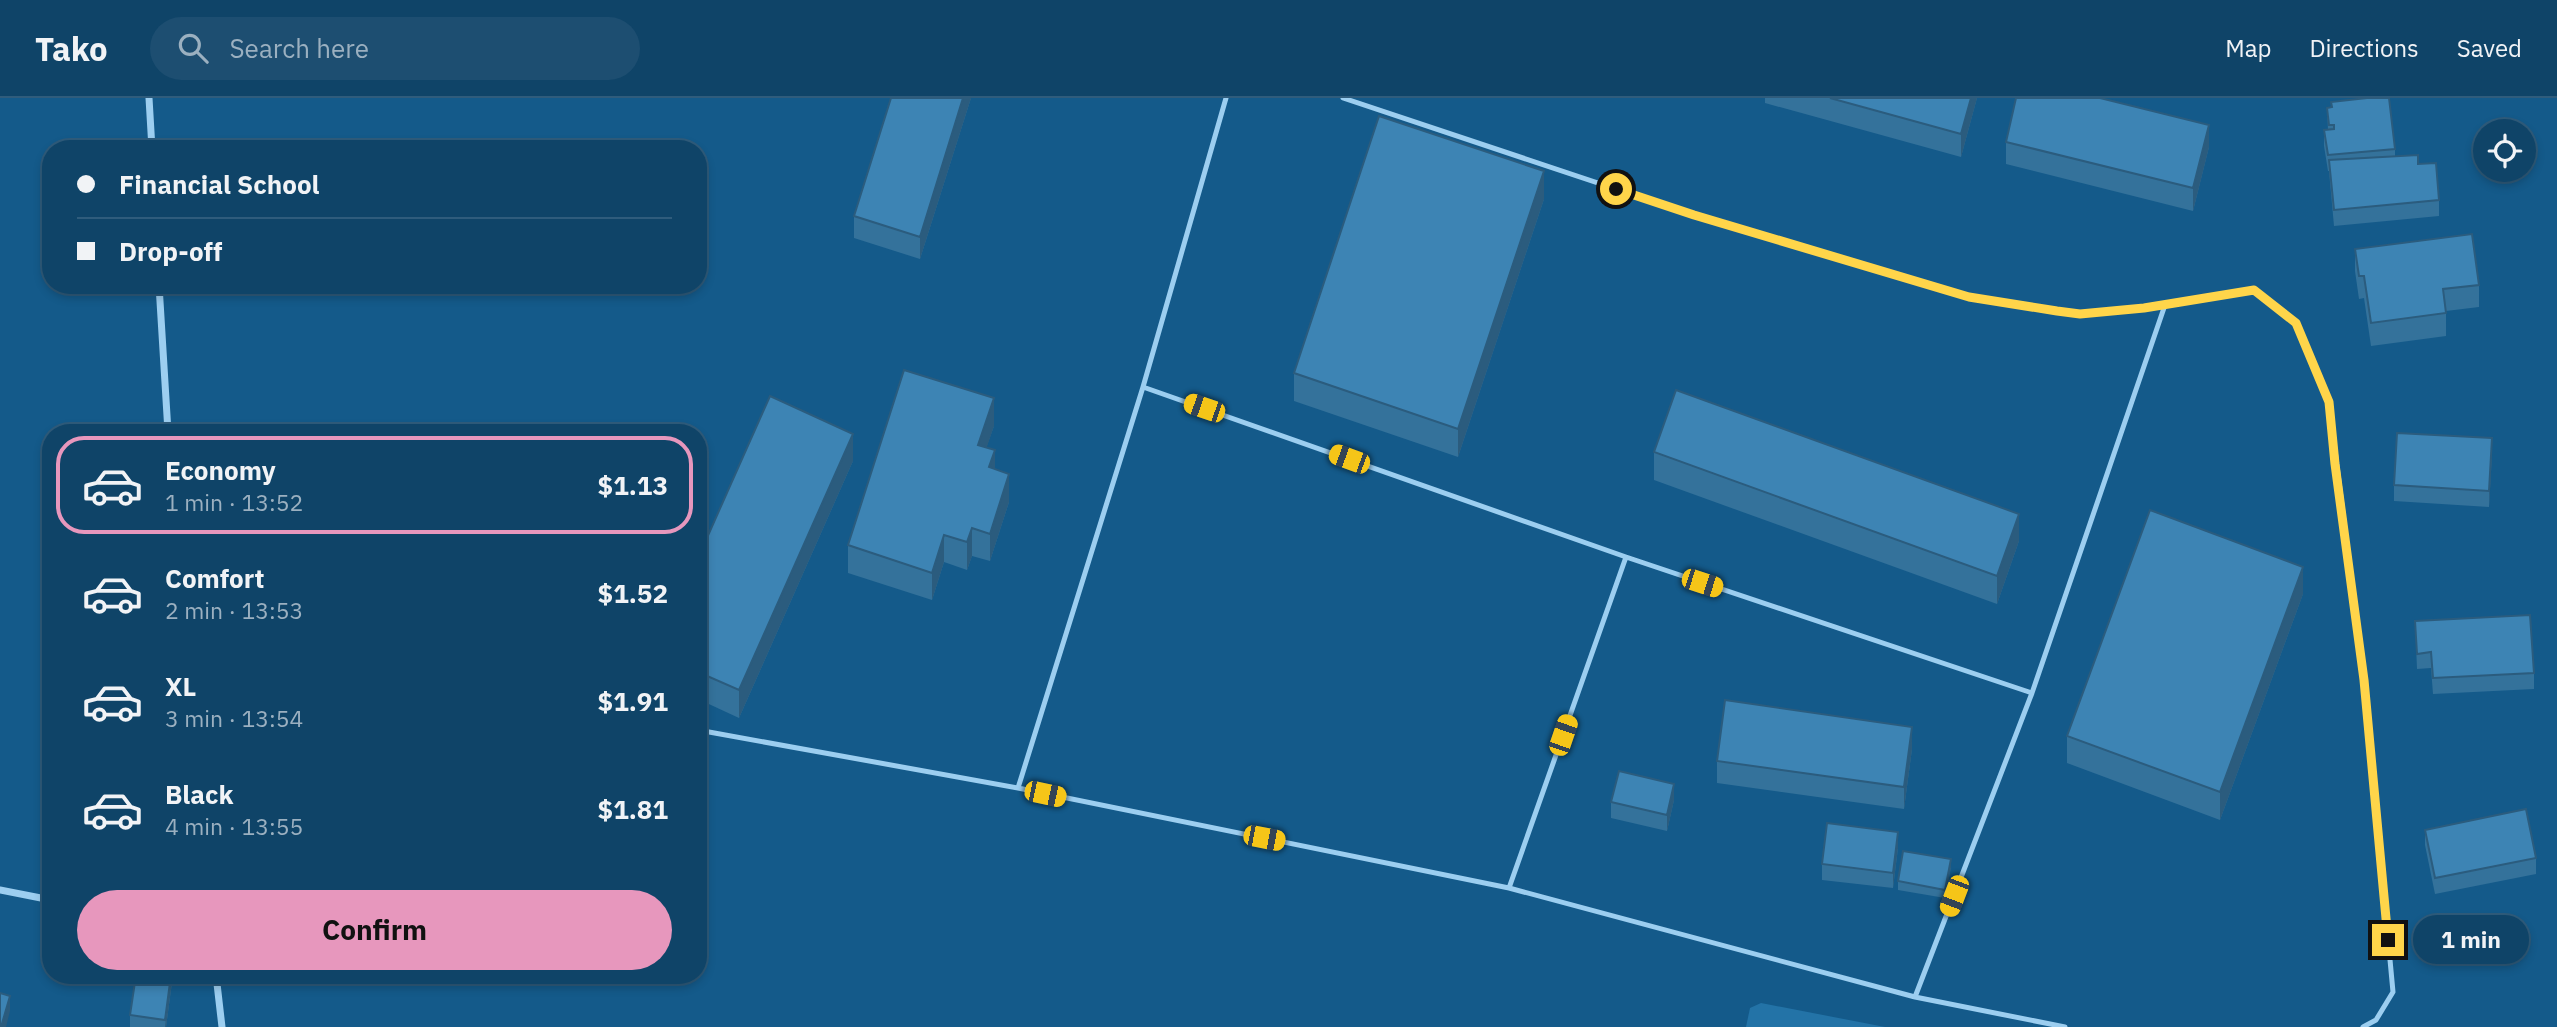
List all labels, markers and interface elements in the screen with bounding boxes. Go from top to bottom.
search box [150,17,640,80]
text: Tako [35,27,108,70]
icon: search [174,29,212,67]
text: Search here [230,31,369,65]
text: Map [2225,32,2271,64]
text: Directions [2309,32,2419,64]
text: Saved [2457,32,2522,64]
map controls [2473,119,2536,182]
button: locate [2473,119,2536,182]
text: Financial School [119,167,320,201]
route start [1600,173,1632,205]
text: Drop-off [119,234,222,268]
car [1181,391,1228,425]
car [1326,442,1373,476]
text: Economy [165,453,276,487]
icon: car [81,454,144,517]
text: $1.13 [598,468,668,502]
text: 1 min · 13:52 [165,487,303,517]
text: Comfort [165,561,264,595]
icon: car [81,562,144,625]
car [1679,567,1726,599]
text: $1.52 [598,576,668,610]
text: 2 min · 13:53 [165,595,303,625]
text: XL [165,669,196,703]
icon: car [81,670,144,733]
text: $1.91 [598,684,668,718]
text: 3 min · 13:54 [165,703,303,733]
car [1547,712,1580,758]
text: Black [165,777,233,811]
icon: car [81,778,144,841]
car [1023,779,1068,809]
text: $1.81 [598,792,668,826]
text: 4 min · 13:55 [165,811,303,841]
car [1242,824,1287,852]
car [1937,873,1972,919]
button: Confirm [77,890,672,970]
callout: 1 min [2412,916,2528,964]
route end [2372,924,2404,956]
text: 1 min [2441,924,2501,954]

